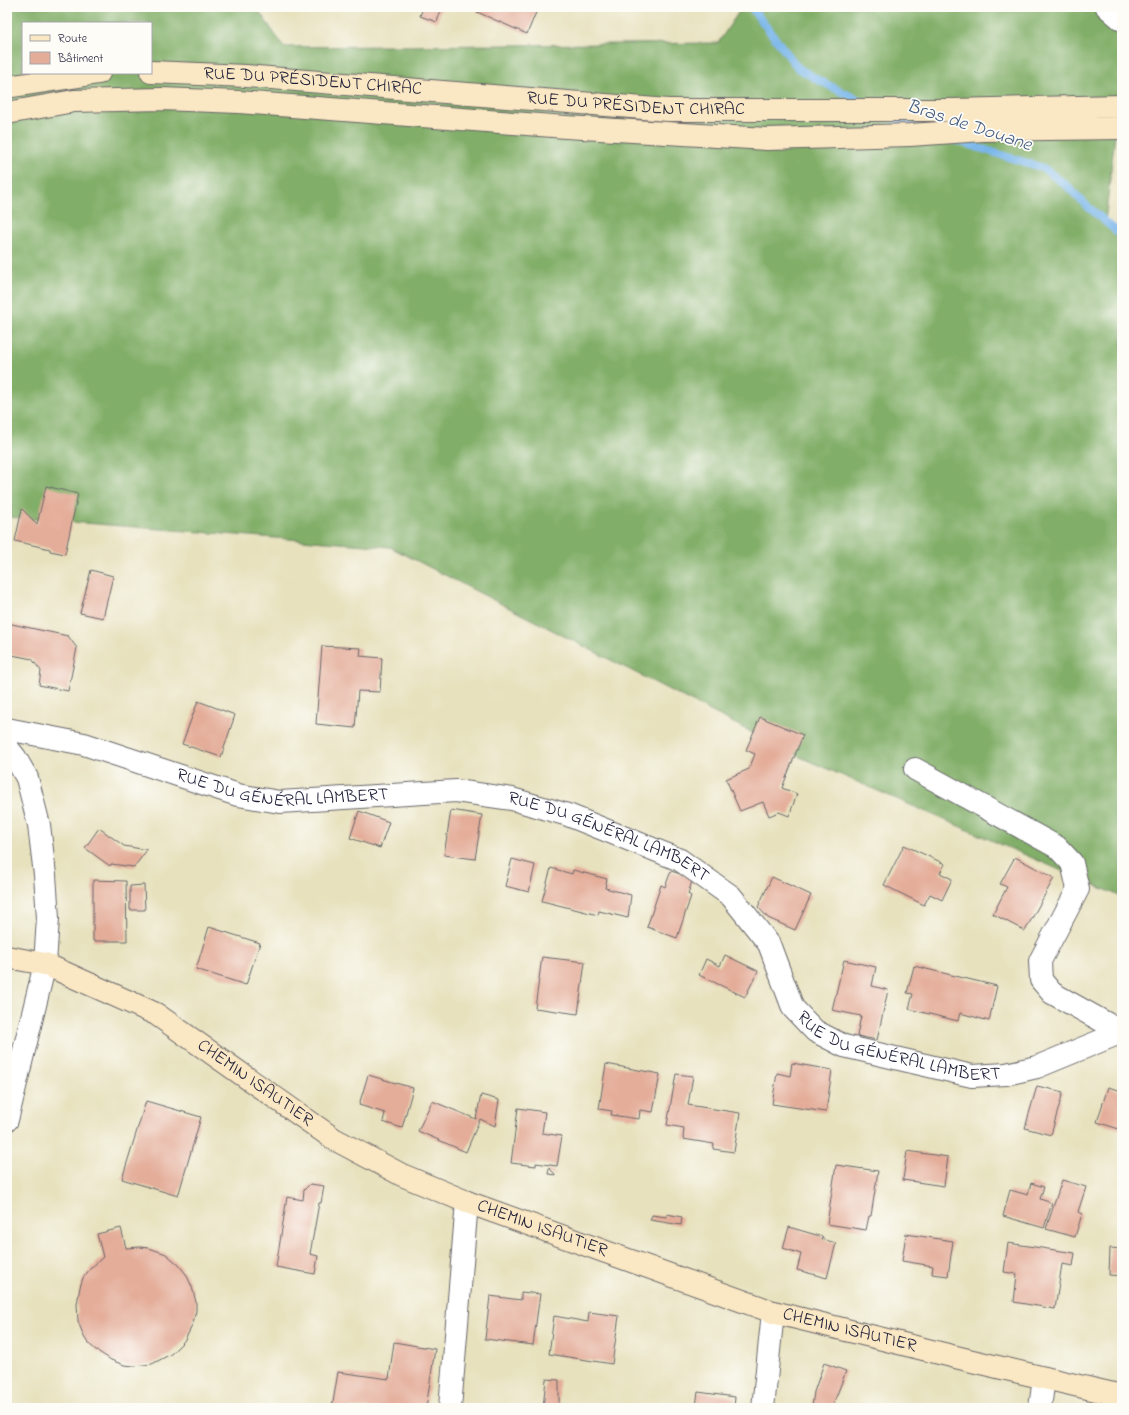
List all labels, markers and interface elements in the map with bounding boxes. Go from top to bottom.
legend [22,22,152,74]
text: Route [58,30,88,48]
text: Bâtiment [57,50,103,68]
street label: RUE DU PRÉSIDENT CHIRAC [203,61,423,103]
street label: RUE DU PRÉSIDENT CHIRAC [526,86,745,123]
water label: Bras de Douane [903,93,1036,159]
street label: RUE DU GÉNÉRAL LAMBERT [173,762,389,816]
street label: RUE DU GÉNÉRAL LAMBERT [505,785,714,889]
street label: RUE DU GÉNÉRAL LAMBERT [790,1006,1001,1089]
street label: CHEMIN ISAUTIER [191,1033,318,1133]
street label: CHEMIN ISAUTIER [473,1194,611,1264]
street label: CHEMIN ISAUTIER [780,1302,919,1360]

